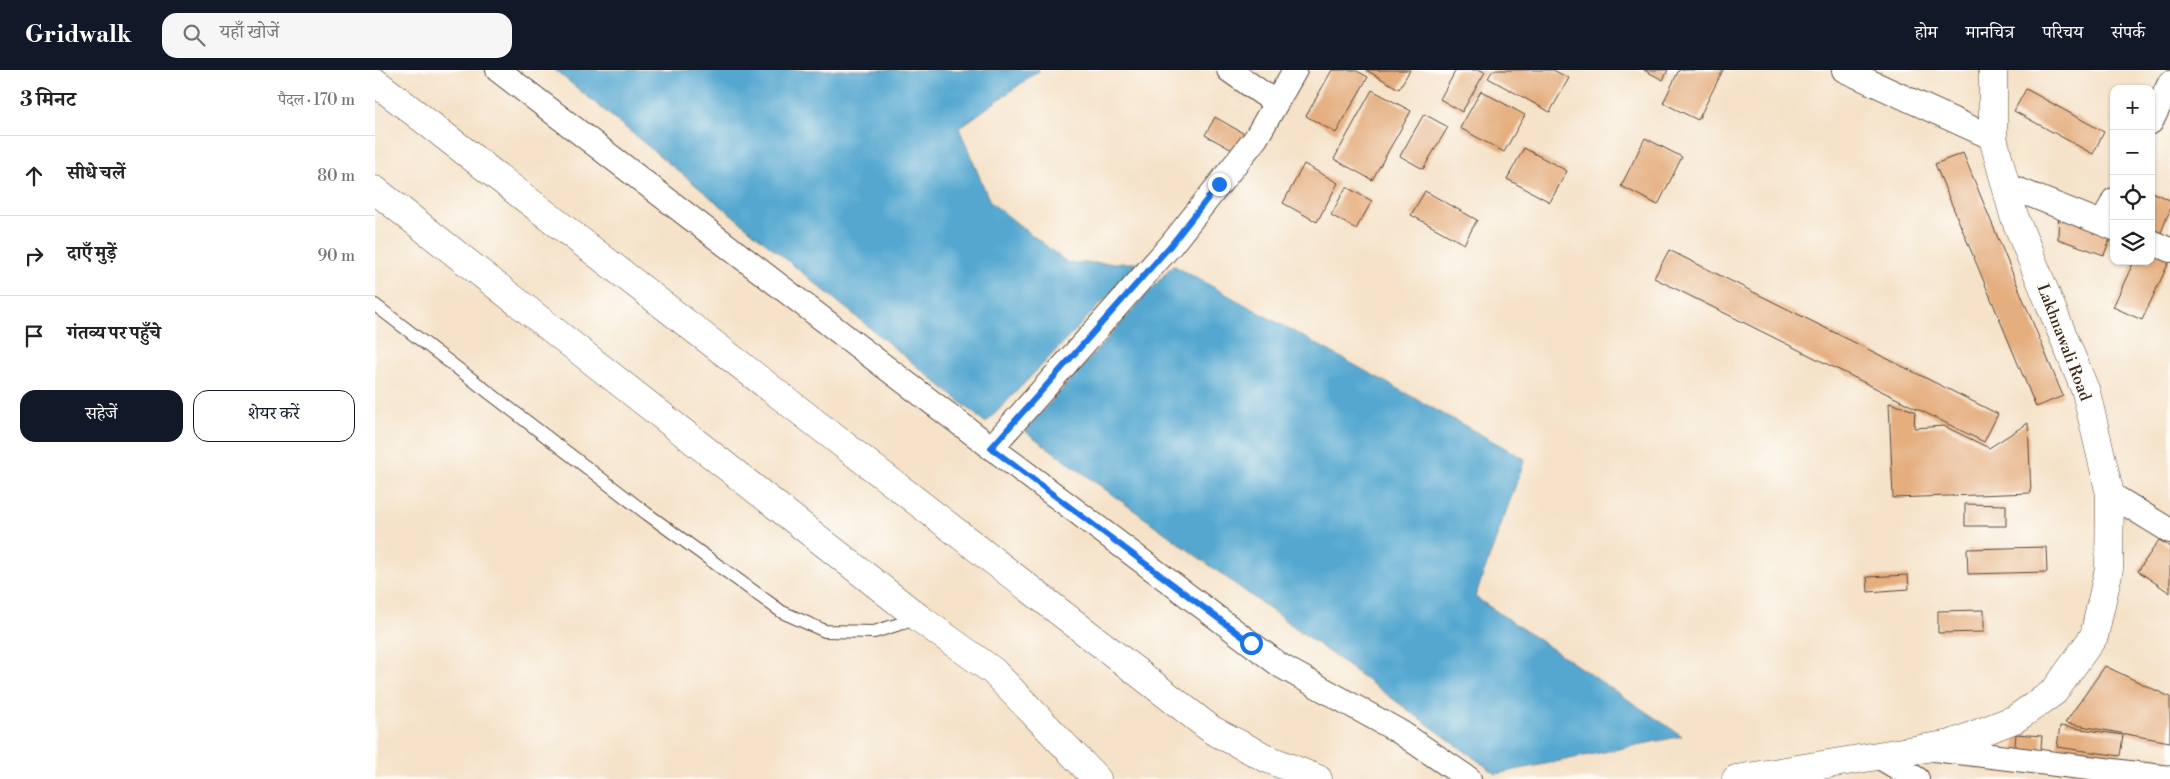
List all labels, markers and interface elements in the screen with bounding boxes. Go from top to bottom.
search box [162,13,512,58]
text: Gridwalk [25,20,132,50]
text: यहाँ खोजें [220,20,279,44]
icon: search [180,21,208,49]
text: होम [1915,21,1938,44]
text: मानचित्र [1966,21,2014,44]
text: परिचय [2042,21,2083,44]
text: संपर्क [2111,21,2145,44]
map controls [2110,85,2155,265]
button: + [2110,85,2155,130]
text: 3 मिनट [20,87,76,113]
text: पैदल · 170 m [278,90,355,110]
button: − [2110,130,2155,175]
text: सीधे चलें [67,161,125,185]
icon: ahead [20,162,48,190]
text: 80 m [317,166,355,186]
route end [1208,173,1231,196]
button: locate [2110,175,2155,220]
button: layers [2110,220,2155,265]
text: दाएँ मुड़ें [67,241,117,265]
icon: right [20,242,48,270]
text: 90 m [317,246,355,266]
street label: Lakhnawali Road [2033,281,2096,404]
text: गंतव्य पर पहुँचे [67,321,161,345]
icon: arrive [20,322,48,350]
button: सहेजें [20,390,183,442]
button: शेयर करें [193,390,355,442]
route start [1240,632,1263,655]

